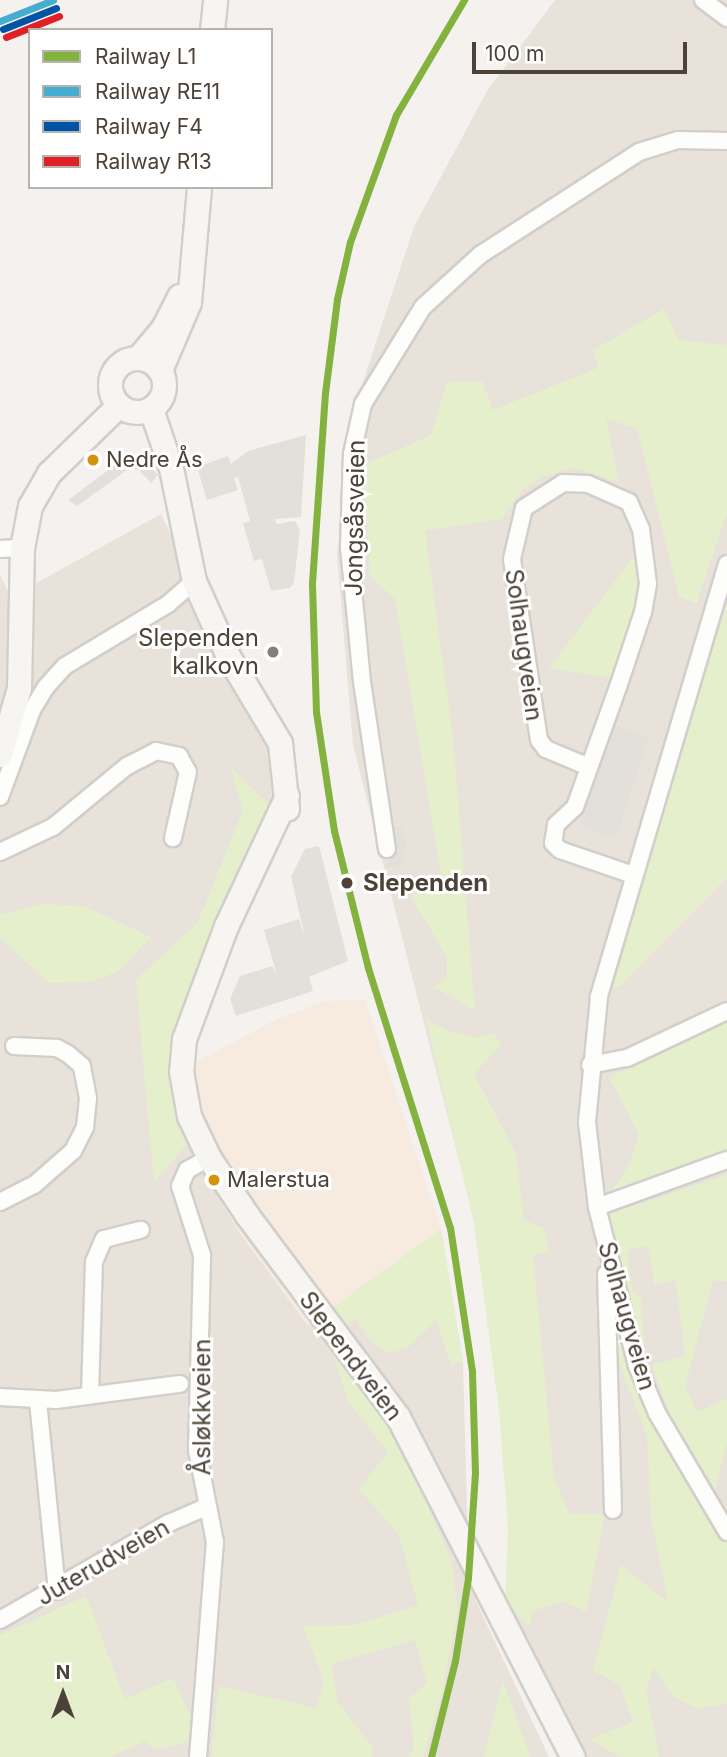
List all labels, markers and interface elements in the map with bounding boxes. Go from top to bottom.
legend [28,28,273,189]
scale bar [475,28,690,72]
text: 100 m [485,41,544,66]
text: Railway L1 [95,44,196,69]
text: Railway RE11 [95,79,220,104]
text: Railway F4 [95,114,203,139]
text: Railway R13 [95,149,212,174]
street label: Jongsåsveien [339,439,371,597]
place label: Nedre Ås [106,447,203,473]
marker: Nedre Ås [86,453,100,467]
street label: Solhaugveien [499,567,549,723]
place label: Slependen kalkovn [138,624,259,680]
marker: Slependen kalkovn [265,644,281,660]
place label: Slependen [363,869,488,897]
marker: Slependen [337,873,357,893]
place label: Malerstua [227,1167,330,1193]
marker: Malerstua [207,1173,221,1187]
street label: Solhaugveien [592,1238,662,1394]
street label: Slependveien [293,1286,409,1426]
street label: Åsløkkveien [188,1339,216,1475]
street label: Juterudveien [31,1512,175,1612]
north arrow [28,1659,98,1729]
text: N [56,1661,70,1684]

